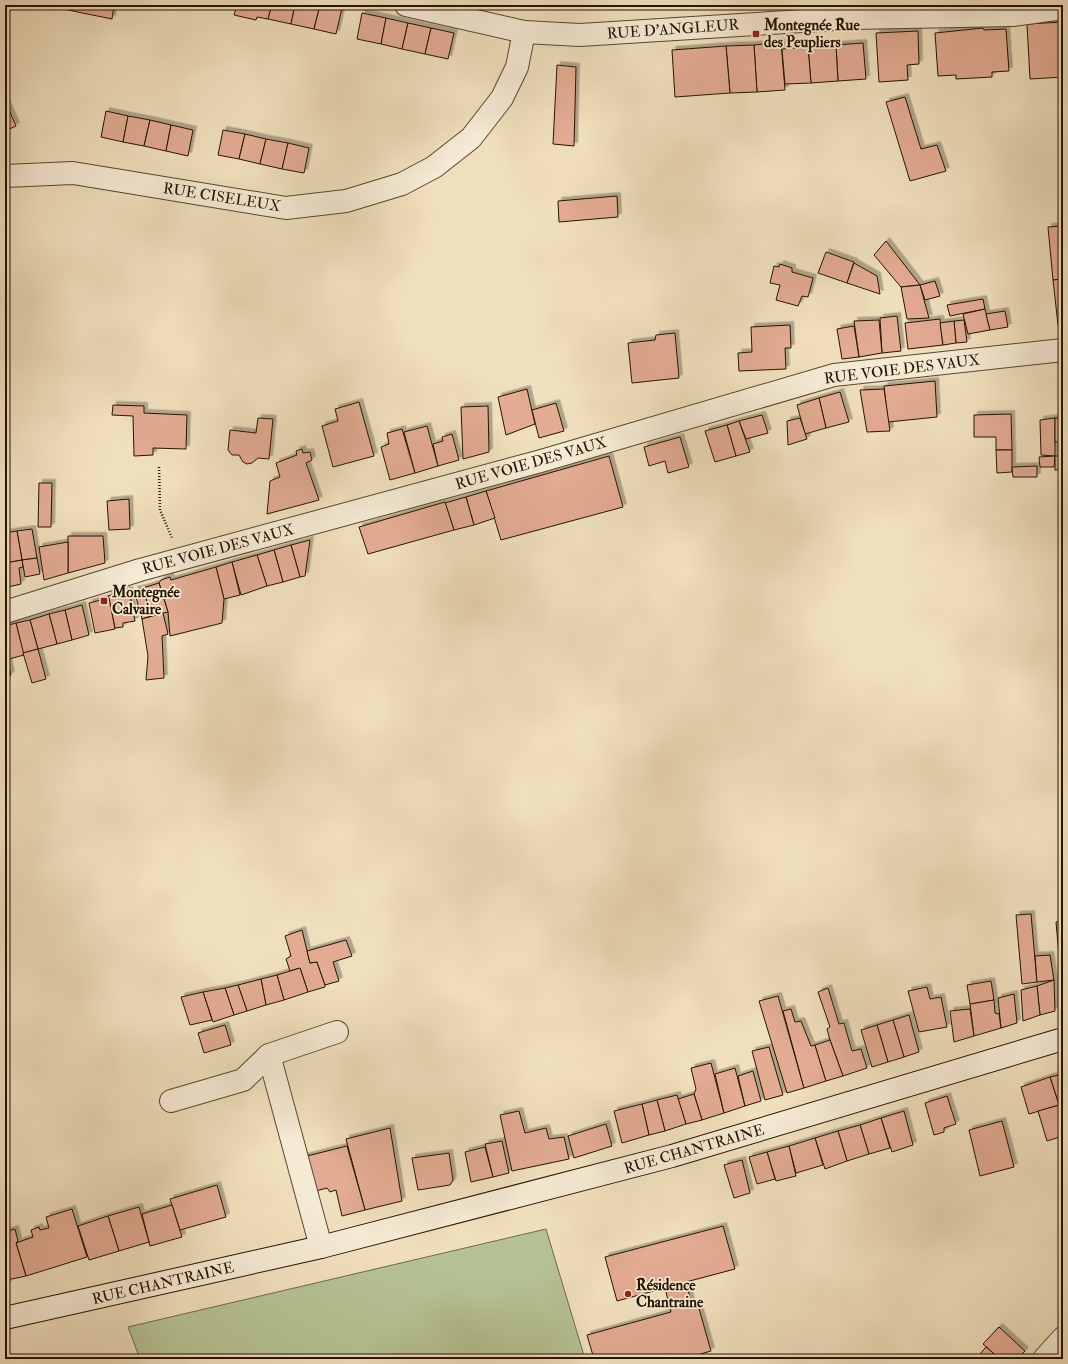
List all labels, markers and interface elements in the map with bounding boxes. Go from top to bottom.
street label: RUE D'ANGLEUR [606,15,741,44]
place label: Montegnée Rue des Peupliers [763,16,860,53]
marker: Montegnée Rue des Peupliers [751,29,761,39]
street label: RUE CISELEUX [162,179,283,216]
street label: RUE VOIE DES VAUX [823,350,981,388]
street label: RUE VOIE DES VAUX [453,433,609,494]
street label: RUE VOIE DES VAUX [140,520,297,579]
place label: Montegnée Calvaire [111,583,181,619]
marker: Montegnée Calvaire [99,596,109,606]
street label: RUE CHANTRAINE [622,1120,767,1179]
street label: RUE CHANTRAINE [90,1258,236,1309]
place label: Résidence Chantraine [636,1276,704,1312]
marker: Résidence Chantraine [623,1289,633,1299]

